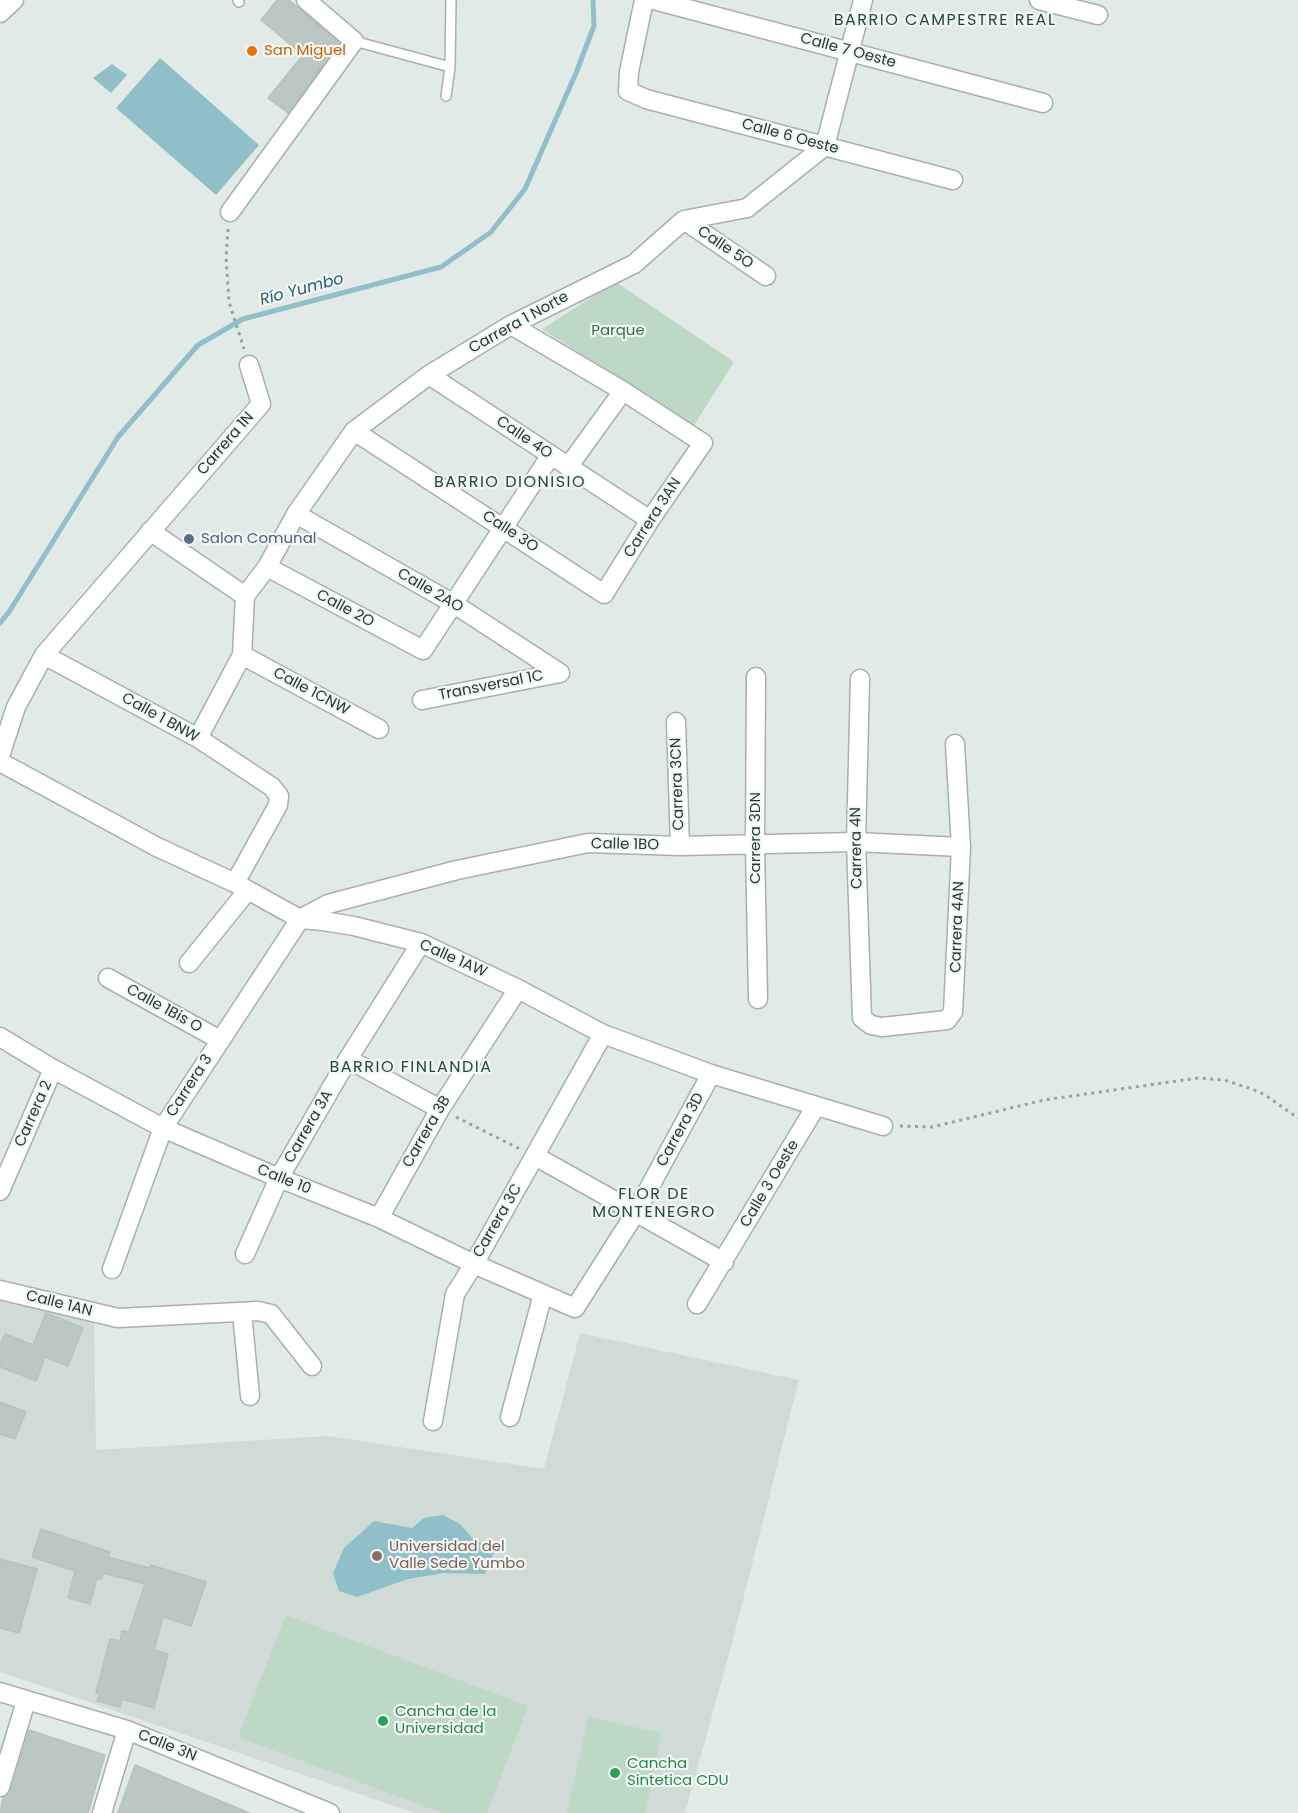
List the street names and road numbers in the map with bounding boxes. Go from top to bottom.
street label: Calle 7 Oeste [798,30,898,72]
street label: Calle 6 Oeste [740,115,840,159]
street label: Calle 5O [694,223,756,273]
street label: Carrera 1 Norte [466,288,572,358]
street label: Carrera 1N [194,409,258,479]
street label: Calle 4O [493,413,555,463]
street label: Carrera 3AN [621,475,685,561]
street label: Calle 3O [479,507,541,557]
street label: Calle 2AO [394,565,466,617]
street label: Calle 2O [313,586,377,632]
street label: Calle 1CNW [270,664,352,720]
street label: Transversal 1C [437,667,545,705]
street label: Calle 1 BNW [118,689,202,747]
street label: Carrera 3CN [667,737,689,831]
street label: Carrera 3DN [747,792,765,884]
street label: Carrera 4N [847,807,867,889]
street label: Calle 1BO [591,835,659,855]
street label: Carrera 4AN [947,881,969,973]
street label: Calle 1AW [416,936,490,982]
street label: Calle 1Bis O [123,981,205,1037]
street label: Carrera 3 [163,1051,217,1121]
street label: Carrera 2 [11,1078,57,1150]
street label: Carrera 3A [281,1087,337,1167]
street label: Carrera 3D [653,1090,709,1170]
street label: Carrera 3B [399,1093,455,1171]
street label: Calle 3 Oeste [737,1137,803,1231]
street label: Calle 10 [254,1161,314,1199]
street label: Carrera 3C [470,1181,526,1261]
street label: Calle 1AN [24,1287,94,1321]
street label: Calle 3N [135,1726,199,1766]

